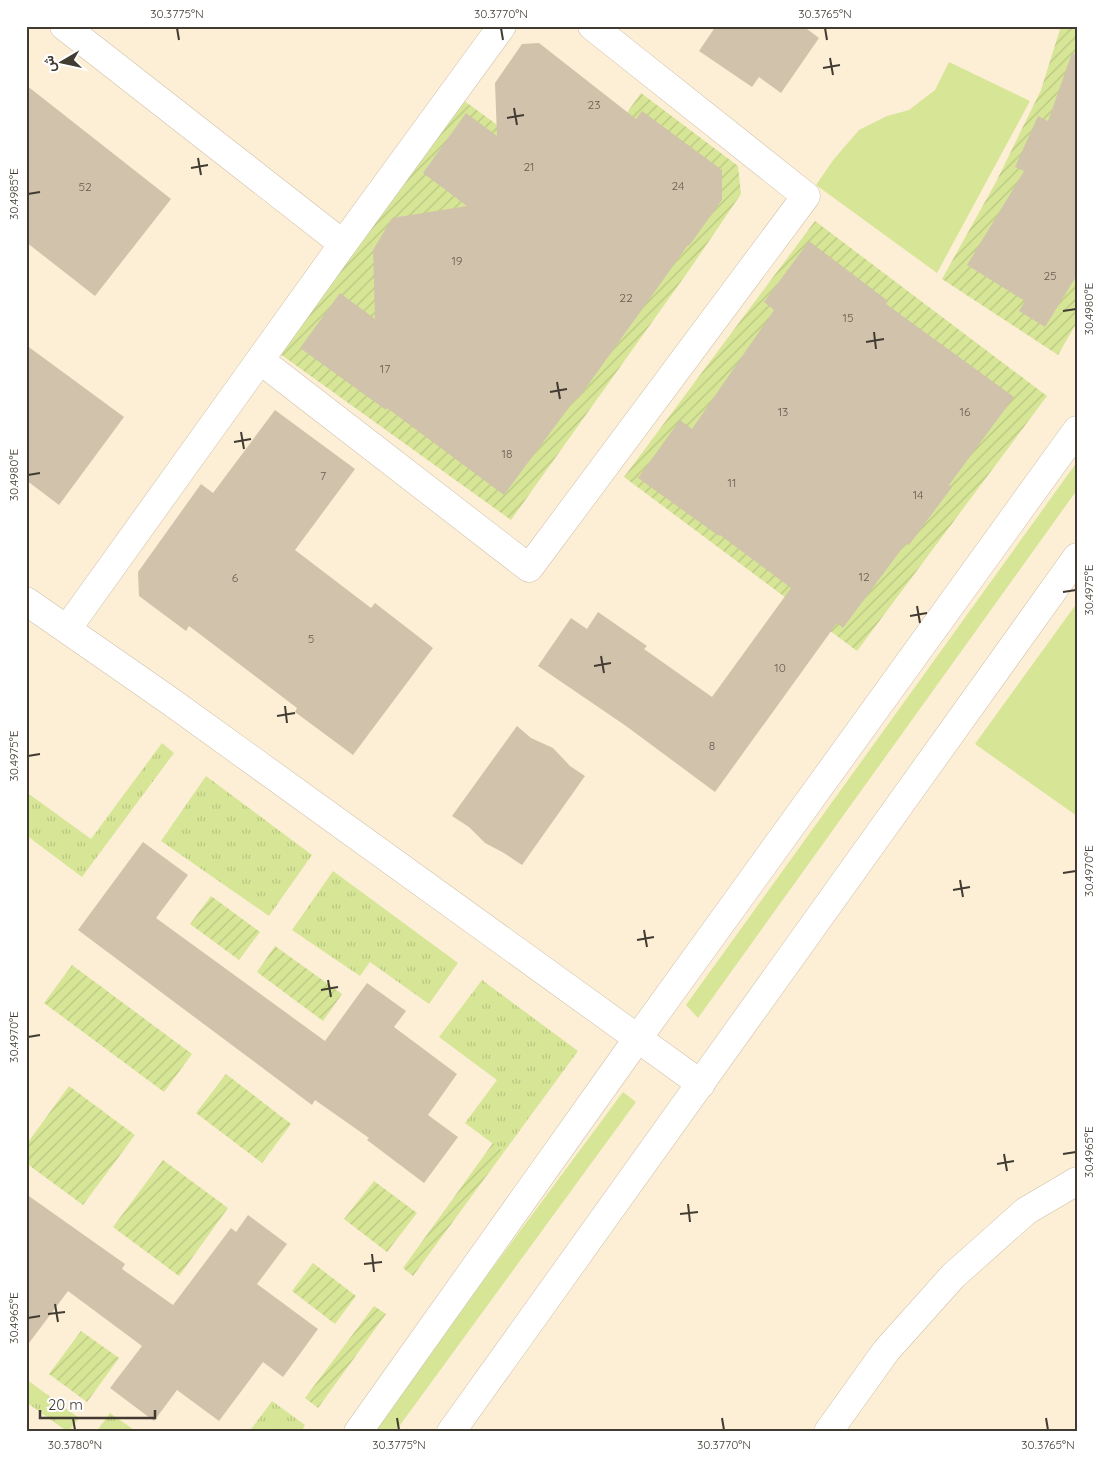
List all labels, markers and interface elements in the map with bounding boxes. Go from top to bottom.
text: 30.3775°N [150,6,204,21]
text: 30.3770°N [474,6,528,21]
text: 30.3765°N [798,6,852,21]
north arrow [38,38,88,88]
text: ش [39,54,59,74]
house number: 23 [588,97,600,112]
house number: 21 [523,159,535,174]
text: 30.4985°E [6,168,21,220]
house number: 24 [672,178,684,193]
house number: 52 [78,179,92,194]
house number: 19 [451,253,463,268]
house number: 25 [1043,268,1057,283]
text: 30.4980°E [1081,283,1096,335]
house number: 22 [619,290,633,305]
house number: 15 [843,310,853,325]
house number: 17 [380,361,390,376]
house number: 13 [778,404,788,419]
house number: 16 [960,404,971,419]
house number: 18 [502,446,512,461]
text: 30.4980°E [6,449,21,501]
house number: 7 [320,468,326,483]
house number: 11 [728,475,736,490]
house number: 14 [913,487,923,502]
text: 30.4975°E [1081,564,1096,616]
house number: 12 [858,569,870,584]
house number: 6 [232,570,239,585]
house number: 5 [308,631,314,646]
house number: 10 [774,660,786,675]
text: 30.4975°E [6,730,21,782]
house number: 8 [709,738,715,753]
text: 30.4970°E [1081,845,1096,897]
text: 30.4970°E [6,1011,21,1063]
text: 30.4965°E [1081,1126,1096,1178]
text: 30.4965°E [6,1292,21,1344]
scale bar [40,1388,155,1420]
text: 20 m [48,1395,83,1414]
text: 30.3780°N [48,1437,102,1452]
text: 30.3775°N [372,1437,426,1452]
text: 30.3770°N [697,1437,751,1452]
text: 30.3765°N [1021,1437,1075,1452]

